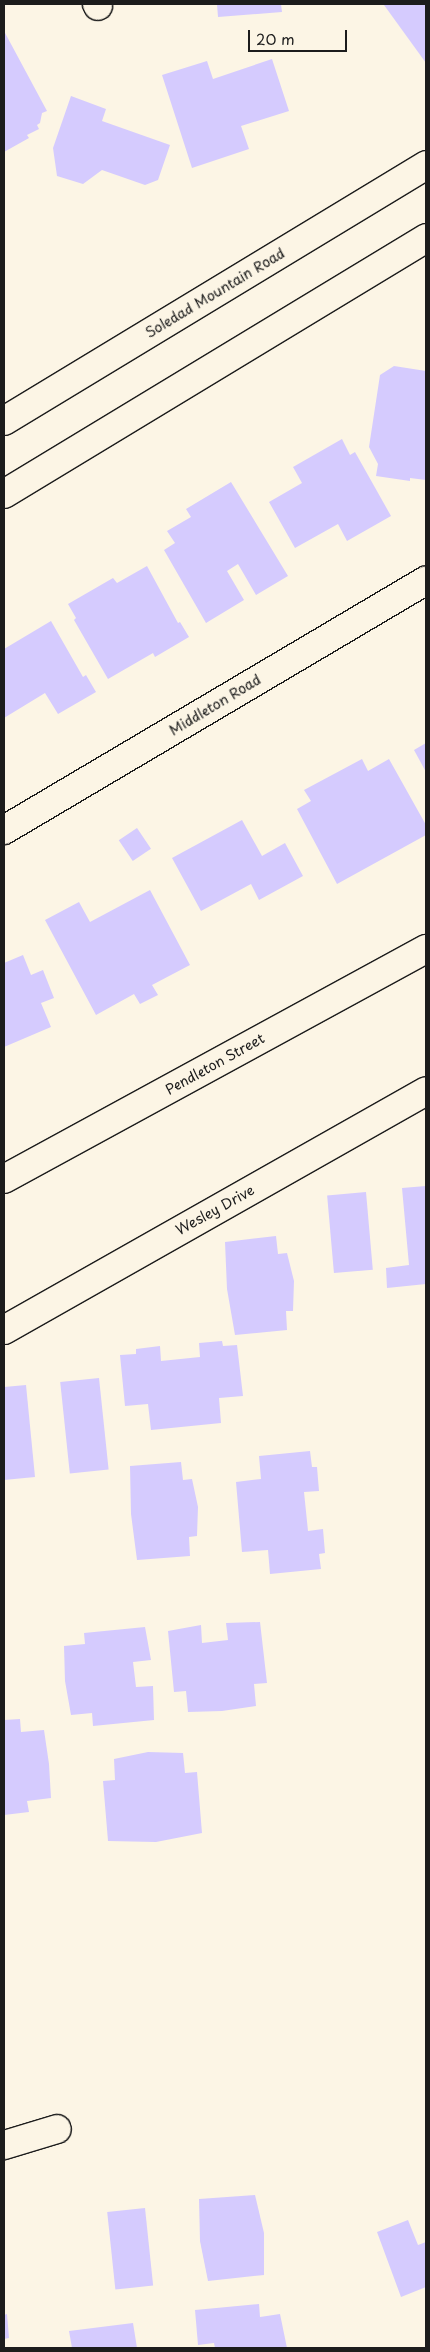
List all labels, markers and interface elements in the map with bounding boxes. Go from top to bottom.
scale bar [250,20,349,52]
text: 20 m [256,27,295,50]
street label: Soledad Mountain Road [142,245,288,341]
street label: Middleton Road [166,671,264,739]
street label: Pendleton Street [163,1030,267,1098]
street label: Wesley Drive [172,1181,258,1239]

